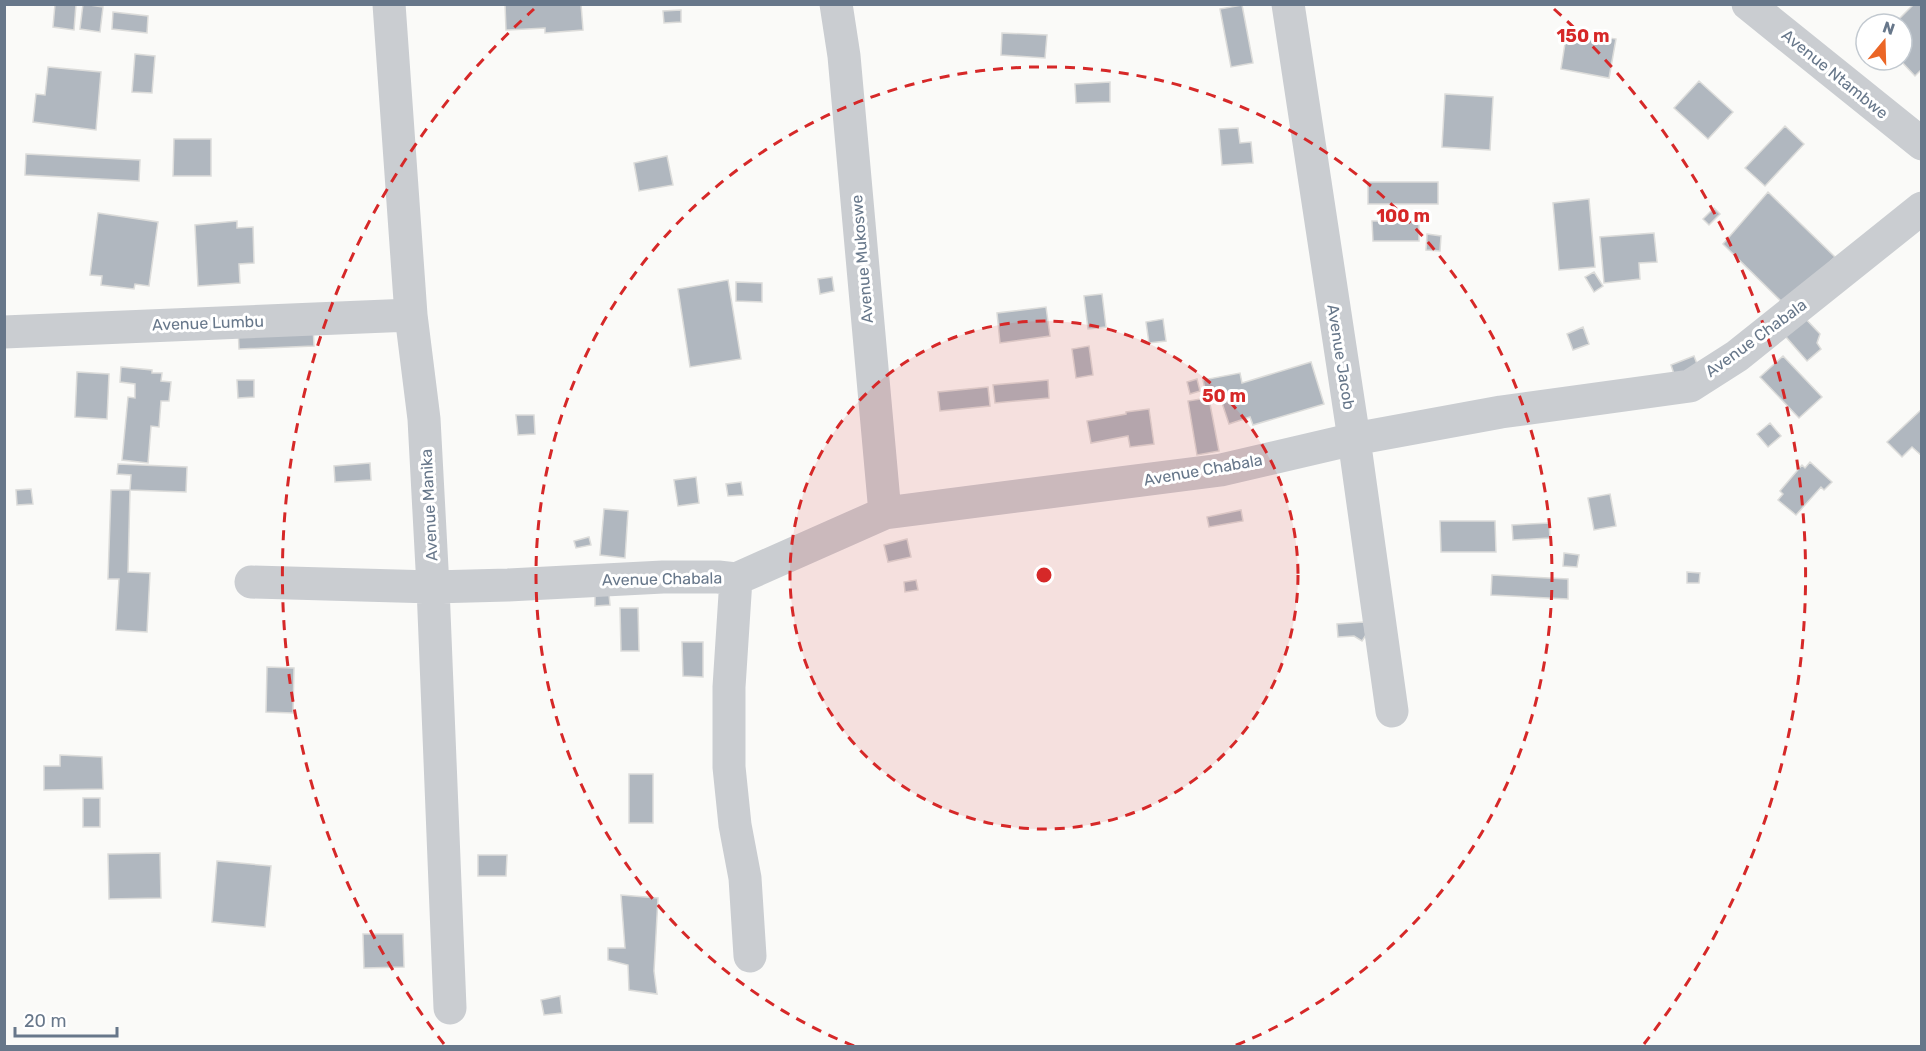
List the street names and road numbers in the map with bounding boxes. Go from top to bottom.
street label: Avenue Ntambwe [1778,25,1892,123]
street label: Avenue Mukoswe [847,194,877,324]
street label: Avenue Chabala [1702,295,1810,381]
street label: Avenue Jacob [1323,303,1359,411]
street label: Avenue Lumbu [152,312,264,334]
street label: Avenue Manika [417,449,441,561]
street label: Avenue Chabala [1142,450,1264,490]
street label: Avenue Chabala [602,568,722,590]

